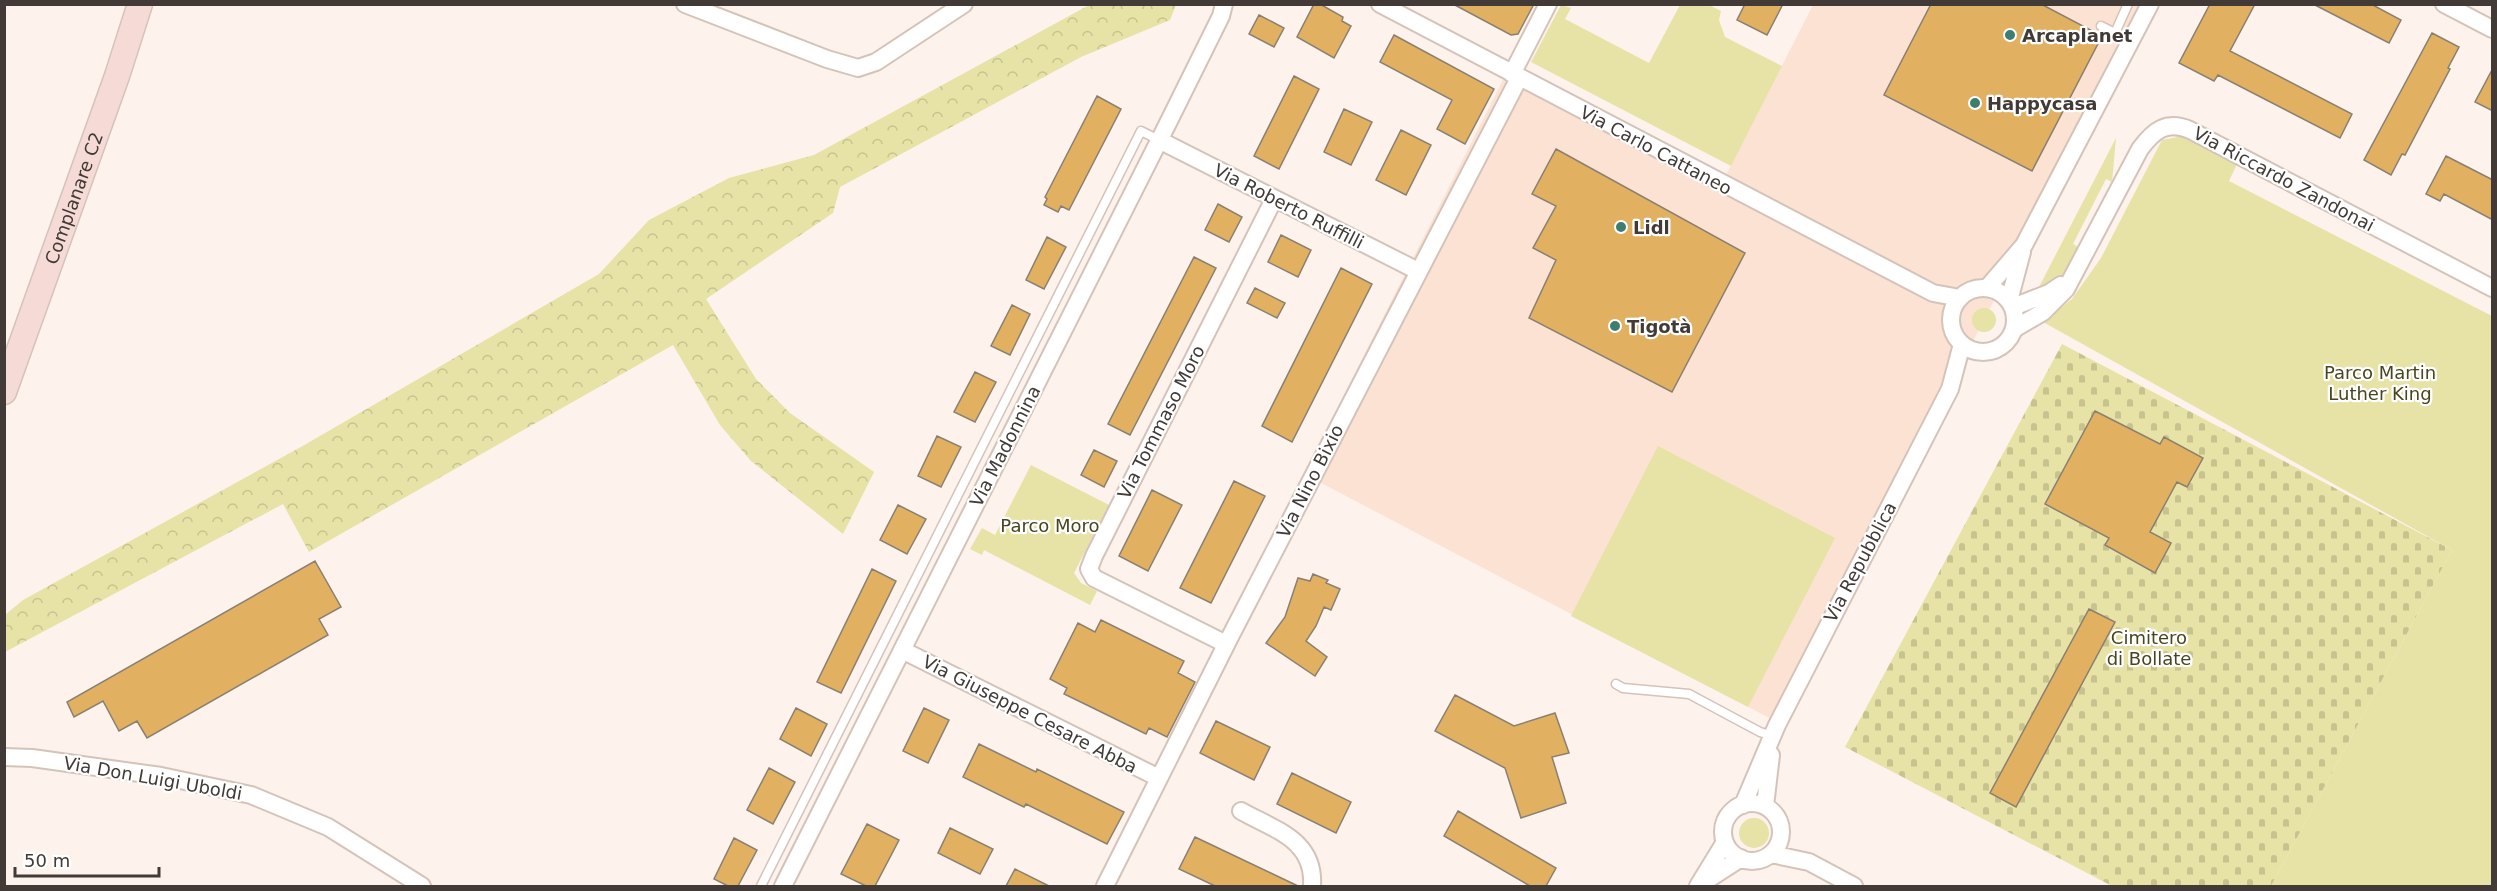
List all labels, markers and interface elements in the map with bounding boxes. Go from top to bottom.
place label: Arcaplanet [2022,25,2133,46]
marker: Arcaplanet [2003,28,2017,42]
place label: Happycasa [1987,93,2097,114]
marker: Happycasa [1968,96,1982,110]
street label: Via Carlo Cattaneo [1577,101,1735,199]
street label: Via Riccardo Zandonai [2190,122,2378,236]
street label: Complanare C2 [40,129,107,267]
street label: Via Roberto Ruffilli [1210,159,1368,253]
place label: Lidl [1633,217,1670,238]
marker: Lidl [1614,220,1628,234]
place label: Tigotà [1627,316,1691,337]
marker: Tigotà [1608,319,1622,333]
street label: Via Tommaso Moro [1113,342,1209,502]
park label: Parco Martin Luther King [2324,362,2436,404]
street label: Via Madonnina [965,382,1045,510]
street label: Via Nino Bixio [1272,421,1348,541]
street label: Via Repubblica [1819,498,1901,626]
park label: Parco Moro [1000,515,1100,536]
park label: Cimitero di Bollate [2107,627,2191,669]
street label: Via Giuseppe Cesare Abba [919,651,1141,777]
street label: Via Don Luigi Uboldi [62,752,244,804]
scale bar [15,840,159,878]
text: 50 m [24,850,70,871]

